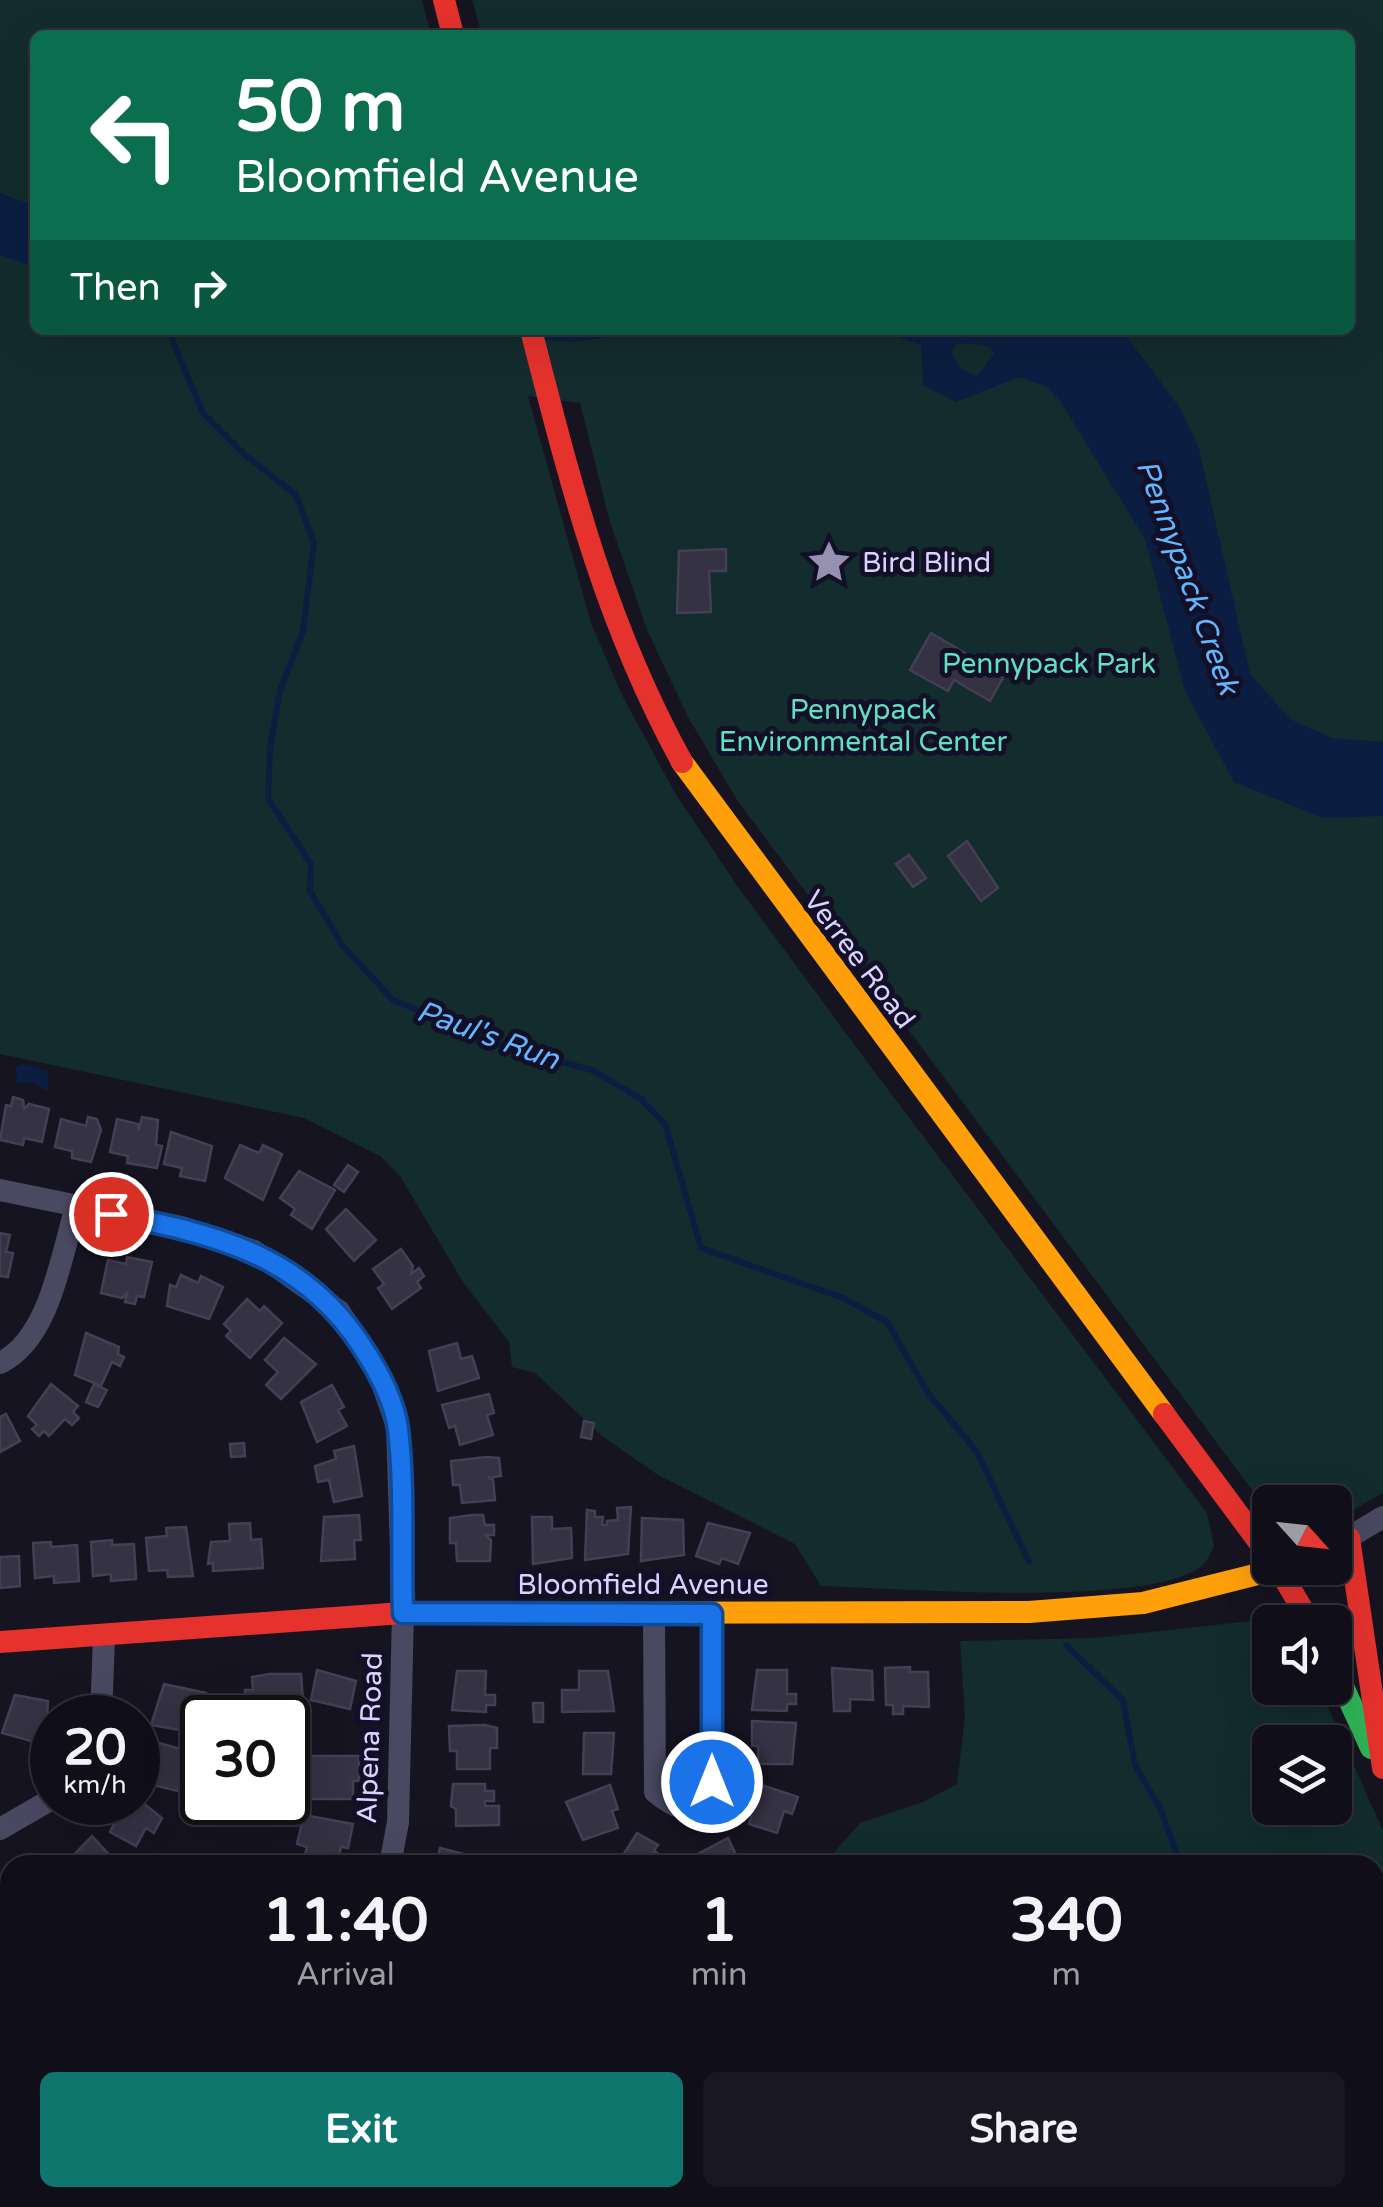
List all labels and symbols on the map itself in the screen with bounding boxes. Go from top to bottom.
water label: Pennypack Creek [1128,455,1248,702]
place icon: Bird Blind [805,538,853,586]
place label: Bird Blind [862,546,991,580]
park label: Pennypack Park [942,647,1156,681]
park label: Pennypack Environmental Center [719,693,1007,759]
street label: Verree Road [796,884,922,1035]
water label: Paul's Run [412,993,565,1079]
pin [69,1172,154,1257]
north arrow [1252,1485,1352,1585]
street label: Bloomfield Avenue [517,1568,769,1602]
street label: Alpena Road [350,1652,390,1824]
speed limit sign: 30 [180,1695,310,1825]
position arrow [660,1730,764,1834]

